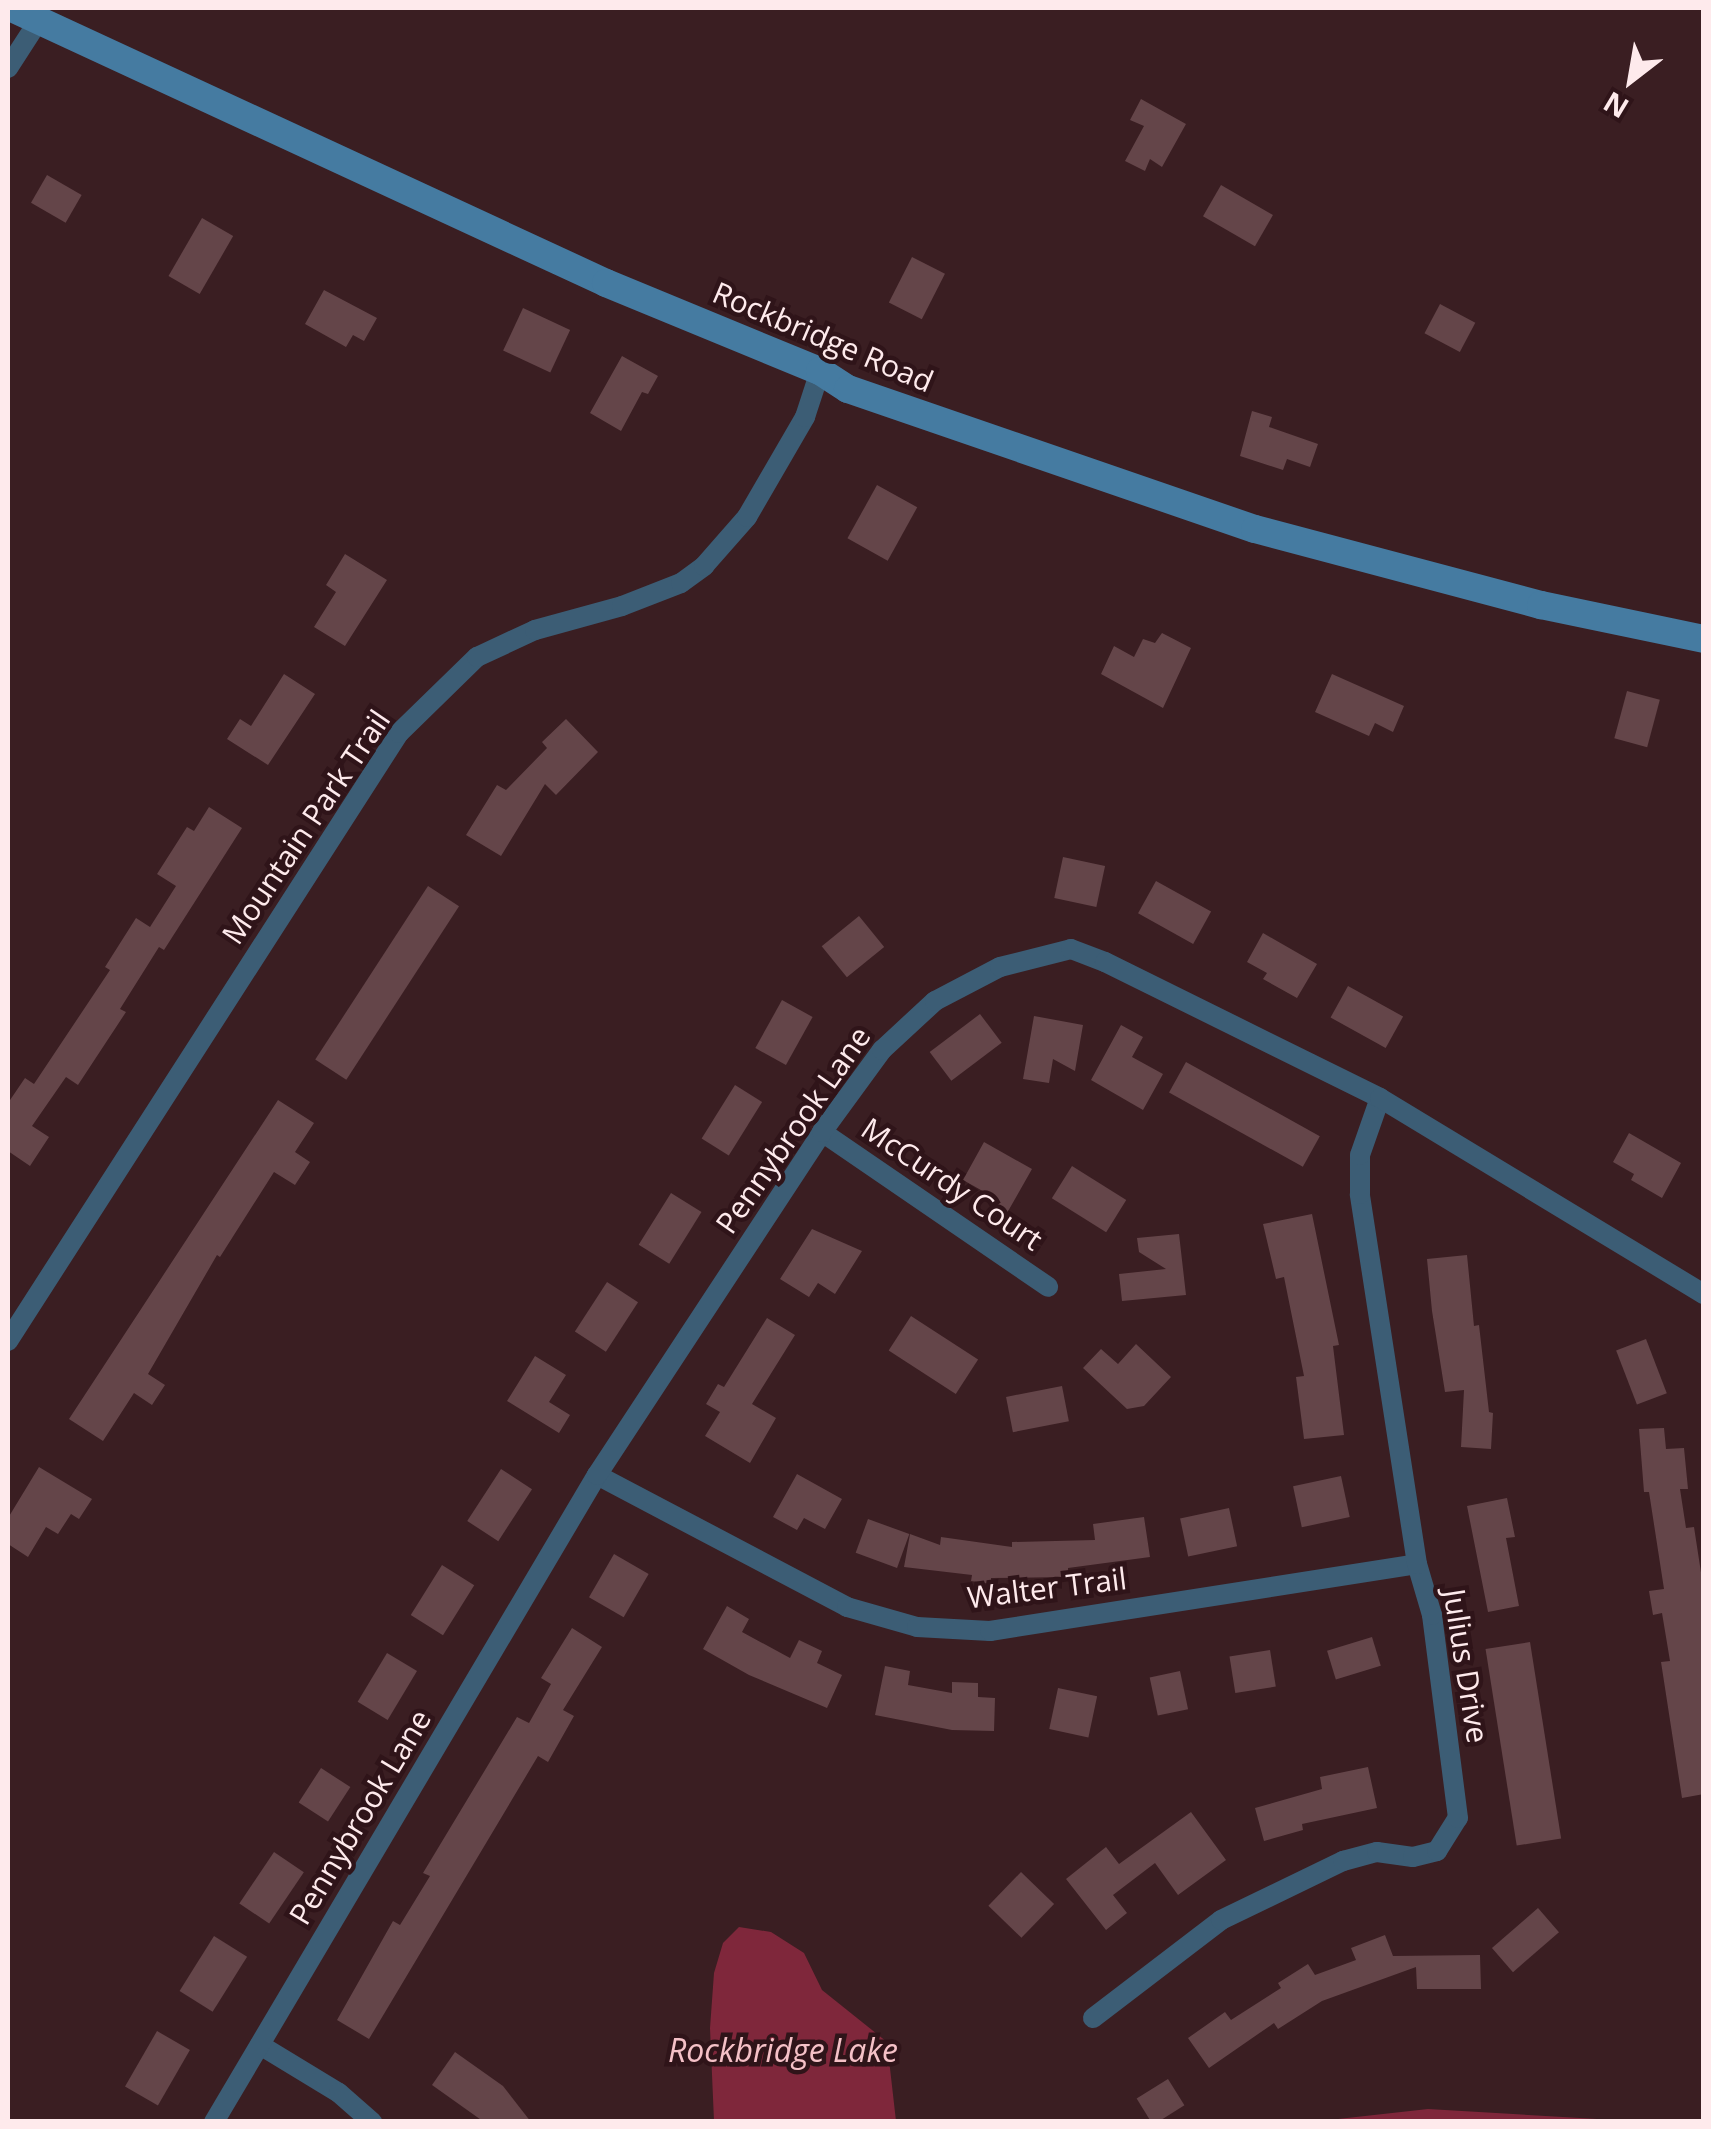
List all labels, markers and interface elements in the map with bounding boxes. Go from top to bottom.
north arrow [1581,30,1681,130]
text: N [1596,84,1635,128]
street label: Rockbridge Road [707,274,939,400]
street label: Mountain Park Trail [214,703,398,951]
street label: Pennybrook Lane [708,1020,878,1240]
street label: McCurdy Court [855,1110,1049,1258]
street label: Walter Trail [965,1560,1129,1616]
street label: Julius Drive [1436,1586,1496,1746]
street label: Pennybrook Lane [282,1703,438,1931]
water label: Rockbridge Lake [668,2031,898,2069]

